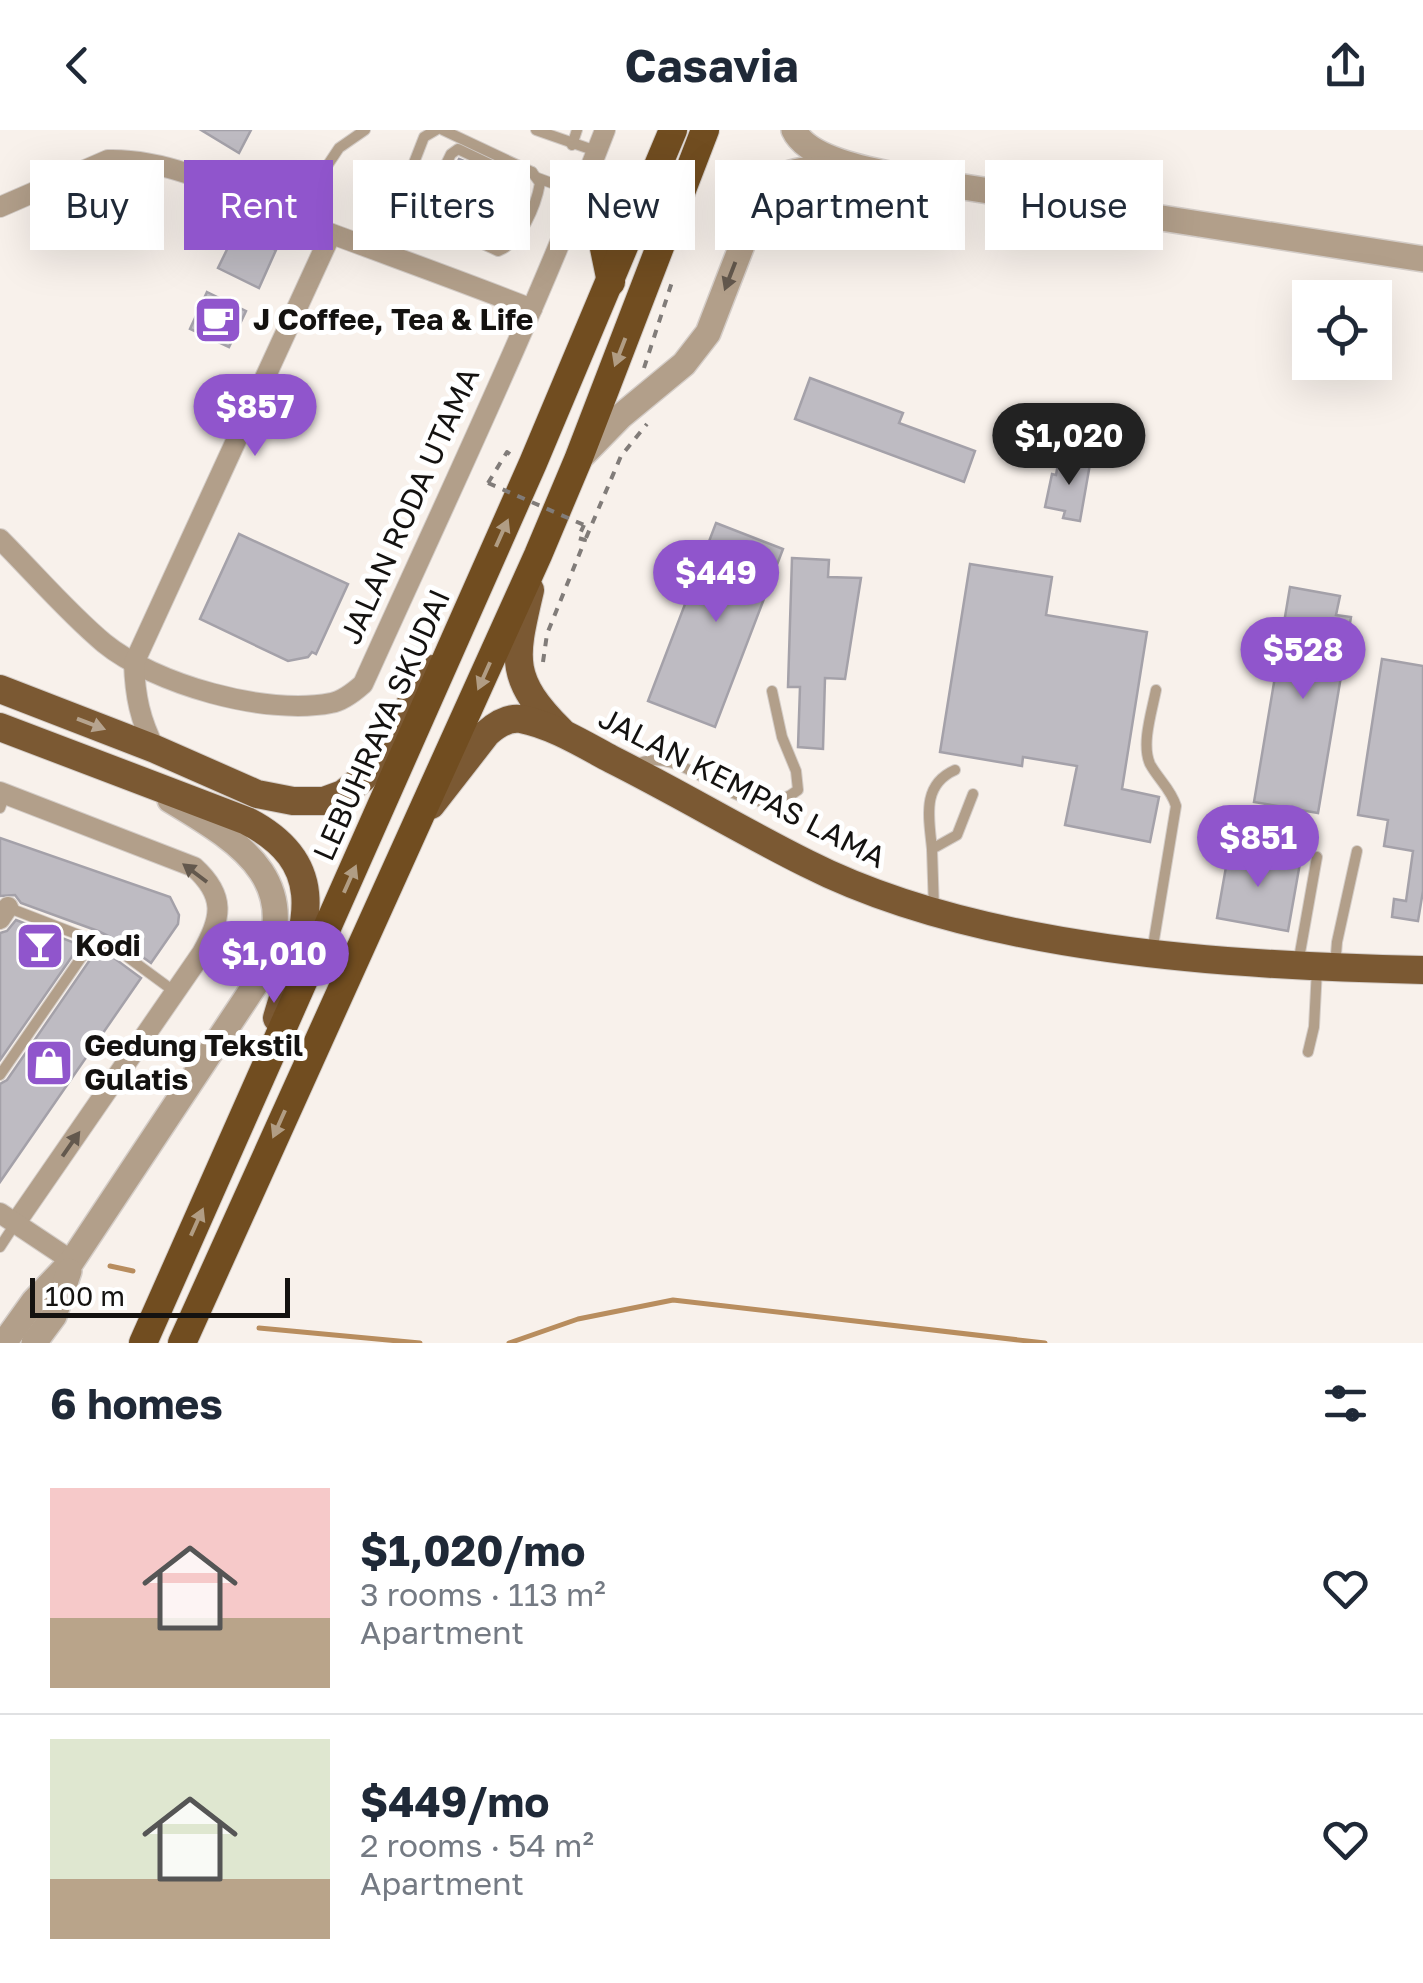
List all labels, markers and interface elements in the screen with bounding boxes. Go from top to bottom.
icon: back [50,38,105,93]
text: Casavia [624,38,799,92]
icon: share [1318,38,1373,93]
chip: Buy [30,160,164,250]
chip: Rent [184,160,333,250]
chip: Filters [353,160,530,250]
chip: New [550,160,695,250]
chip: Apartment [715,160,965,250]
chip: House [985,160,1163,250]
one-way arrow [722,262,737,292]
map controls [1292,280,1392,380]
button: locate [1292,280,1392,380]
cafe icon: J Coffee, Tea & Life [192,294,244,346]
place label: J Coffee, Tea & Life [253,301,533,337]
one-way arrow [612,337,627,367]
street label: JALAN RODA UTAMA [332,362,486,649]
pin: $857 [196,374,314,459]
text: $857 [216,387,294,425]
pin: $1,020 [988,403,1150,488]
text: $1,020 [1014,416,1124,454]
one-way arrow [494,518,510,548]
pin: $449 [657,540,775,625]
text: $449 [675,553,757,591]
street label: LEBUHRAYA SKUDAI [305,583,457,866]
pin: $528 [1244,617,1362,702]
text: $528 [1263,630,1343,668]
one-way arrow [476,661,492,691]
street label: JALAN KEMPAS LAMA [593,699,892,875]
one-way arrow [76,717,106,732]
pin: $851 [1199,805,1317,890]
text: $851 [1219,818,1297,856]
one-way arrow [182,863,209,884]
one-way arrow [342,864,358,894]
bar icon: Kodi [14,920,66,972]
pin: $1,010 [193,921,355,1006]
place label: Kodi [75,927,141,963]
text: $1,010 [221,934,327,972]
place label: Gedung Tekstil Gulatis [84,1027,303,1097]
shop icon: Gedung Tekstil Gulatis [23,1037,75,1089]
one-way arrow [271,1109,287,1139]
one-way arrow [61,1130,80,1157]
one-way arrow [189,1207,206,1236]
scale bar [30,1273,290,1318]
text: 100 m [45,1279,125,1312]
icon: filters [1318,1376,1373,1431]
text: 6 homes [50,1378,223,1428]
text: $1,020/mo [360,1525,586,1575]
icon: home [130,1528,250,1648]
icon: heart [1318,1561,1373,1616]
text: 3 rooms · 113 m² [360,1575,606,1613]
text: Apartment [360,1613,524,1651]
text: $449/mo [360,1776,549,1826]
icon: home [130,1779,250,1899]
icon: heart [1318,1812,1373,1867]
text: 2 rooms · 54 m² [360,1826,594,1864]
text: Apartment [360,1864,524,1902]

